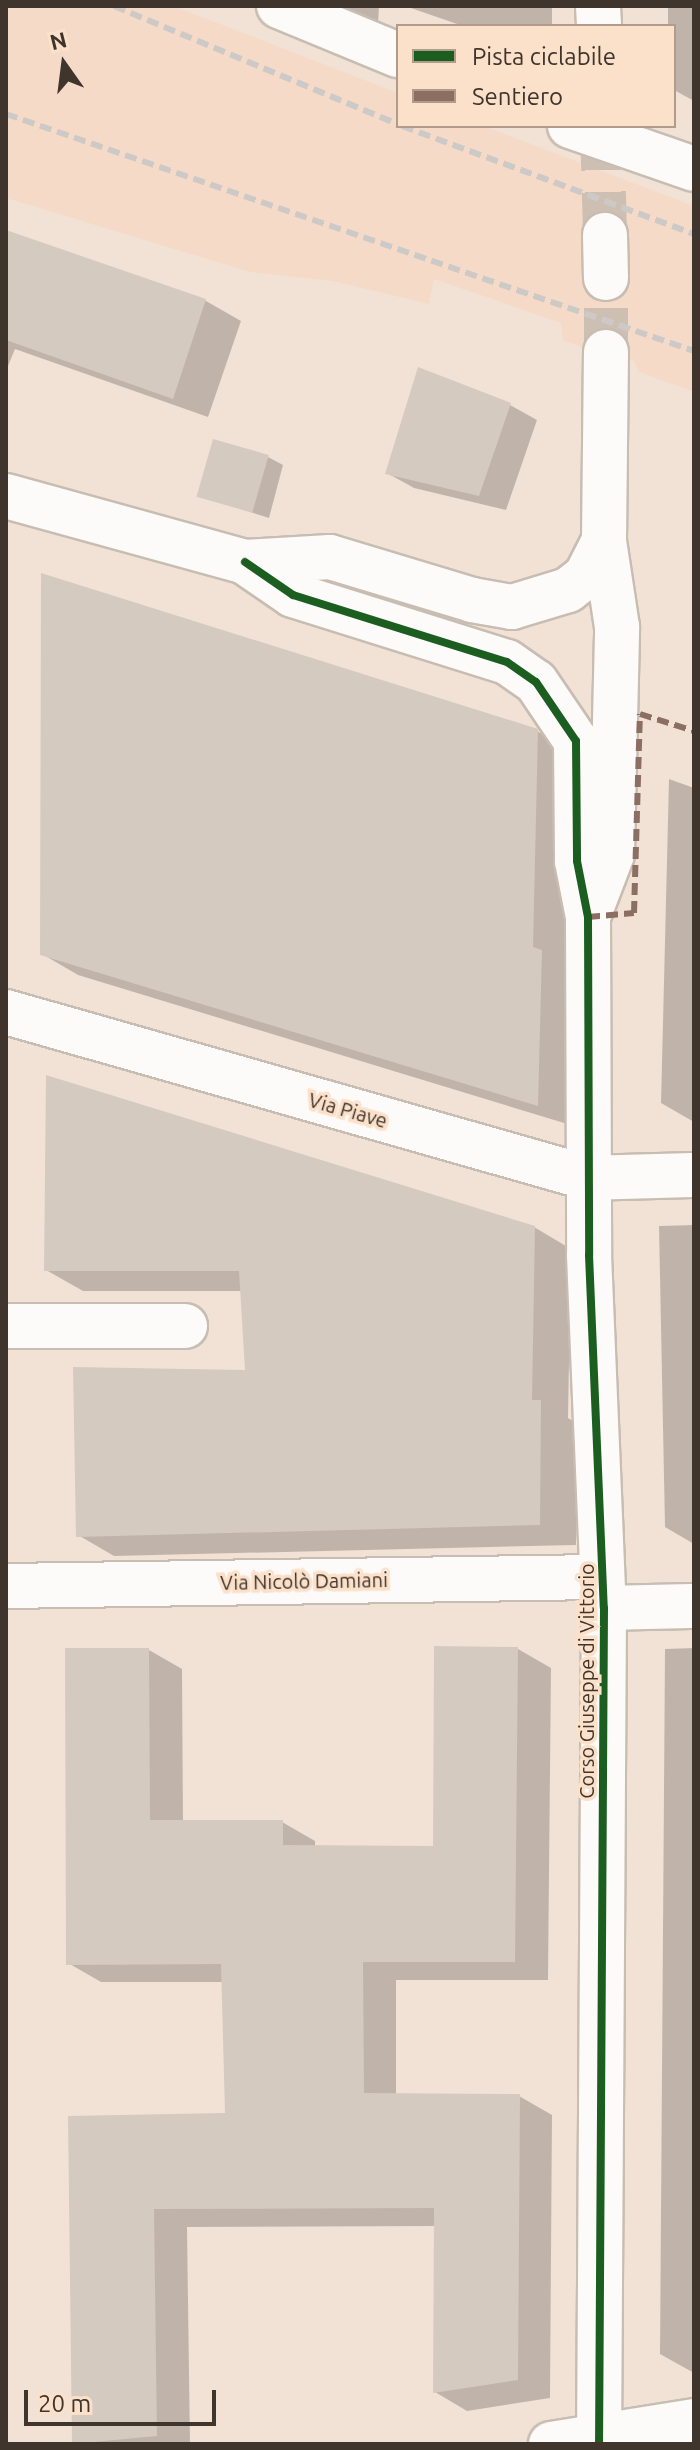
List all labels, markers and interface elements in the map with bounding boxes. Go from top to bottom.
north arrow [24,24,104,104]
legend [396,24,676,128]
text: N [47,26,69,54]
text: Pista ciclabile [472,43,616,70]
text: Sentiero [472,83,563,110]
street label: Via Piave [306,1087,390,1133]
street label: Corso Giuseppe di Vittorio [574,1563,598,1799]
street label: Via Nicolò Damiani [220,1568,388,1594]
scale bar [28,2374,220,2424]
text: 20 m [38,2390,91,2417]

